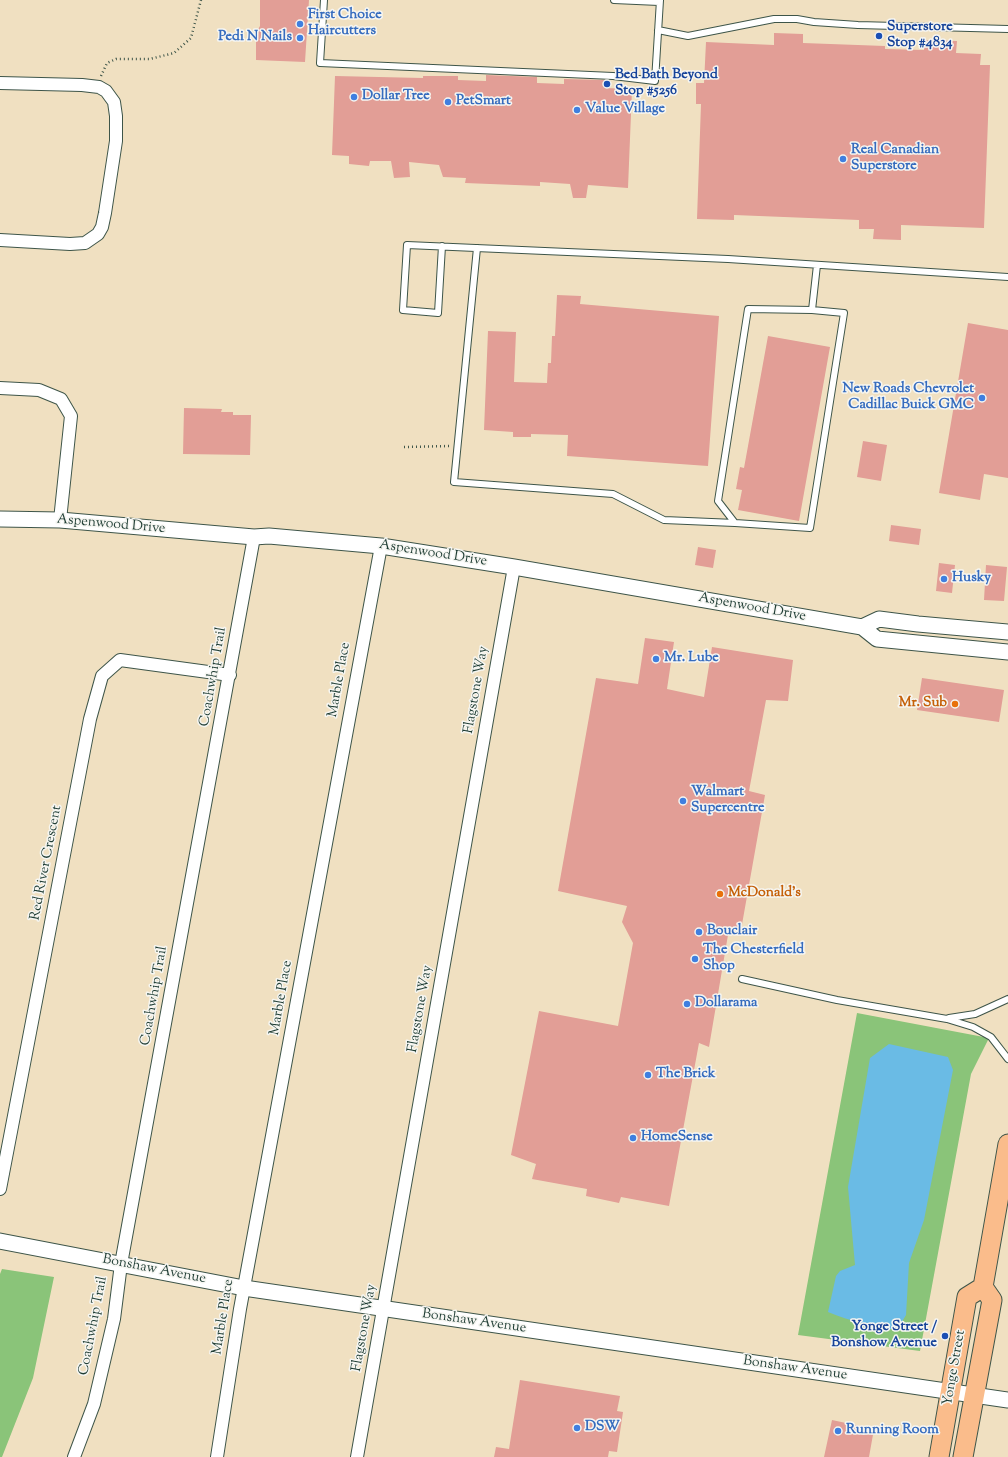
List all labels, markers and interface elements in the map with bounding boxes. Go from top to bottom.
place label: First Choice Haircutters [308,8,382,40]
marker: First Choice Haircutters [295,19,305,29]
place label: Superstore Stop #4834 [887,20,953,52]
place label: Pedi N Nails [218,30,292,46]
marker: Superstore Stop #4834 [874,31,884,41]
marker: Pedi N Nails [295,33,305,43]
place label: Bed Bath Beyond Stop #5256 [615,68,718,100]
marker: Bed Bath Beyond Stop #5256 [602,79,612,89]
place label: Dollar Tree [362,89,430,105]
marker: Dollar Tree [349,92,359,102]
place label: PetSmart [456,94,511,110]
marker: PetSmart [443,97,453,107]
place label: Value Village [585,102,665,118]
marker: Value Village [572,105,582,115]
place label: Real Canadian Superstore [851,143,939,176]
marker: Real Canadian Superstore [838,154,848,164]
place label: New Roads Chevrolet Cadillac Buick GMC [842,382,974,414]
marker: New Roads Chevrolet Cadillac Buick GMC [977,393,987,403]
street label: Aspenwood Drive [56,512,166,538]
street label: Aspenwood Drive [378,537,488,571]
place label: Husky [952,571,991,587]
marker: Husky [939,574,949,584]
street label: Aspenwood Drive [697,590,807,626]
street label: Coachwhip Trail [197,626,231,728]
street label: Marble Place [325,641,355,719]
street label: Flagstone Way [461,645,493,735]
place label: Mr. Lube [664,651,719,667]
marker: Mr. Lube [651,654,661,664]
place label: Mr. Sub [899,696,947,712]
marker: Mr. Sub [950,699,960,709]
place label: Walmart Supercentre [691,785,764,818]
marker: Walmart Supercentre [678,796,688,806]
street label: Red River Crescent [28,804,66,922]
place label: McDonald's [728,886,801,902]
marker: McDonald's [715,889,725,899]
place label: Bouclair [707,924,757,940]
marker: Bouclair [694,927,704,937]
place label: The Chesterfield Shop [703,943,804,976]
street label: Coachwhip Trail [138,945,172,1047]
marker: The Chesterfield Shop [690,954,700,964]
street label: Marble Place [267,959,297,1037]
street label: Flagstone Way [405,964,437,1054]
place label: Dollarama [695,996,757,1012]
marker: Dollarama [682,999,692,1009]
place label: The Brick [656,1067,715,1083]
marker: The Brick [643,1070,653,1080]
place label: HomeSense [641,1130,713,1146]
marker: HomeSense [628,1133,638,1143]
street label: Bonshaw Avenue [101,1252,207,1288]
street label: Coachwhip Trail [76,1275,112,1377]
street label: Marble Place [210,1278,238,1356]
street label: Flagstone Way [349,1283,381,1373]
street label: Bonshaw Avenue [421,1306,527,1338]
place label: Yonge Street / Bonshow Avenue [831,1320,937,1352]
street label: Yonge Street [940,1329,970,1407]
marker: Yonge Street / Bonshow Avenue [940,1331,950,1341]
street label: Bonshaw Avenue [742,1353,848,1385]
place label: DSW [585,1420,620,1436]
marker: DSW [572,1423,582,1433]
place label: Running Room [846,1423,939,1439]
marker: Running Room [833,1426,843,1436]

